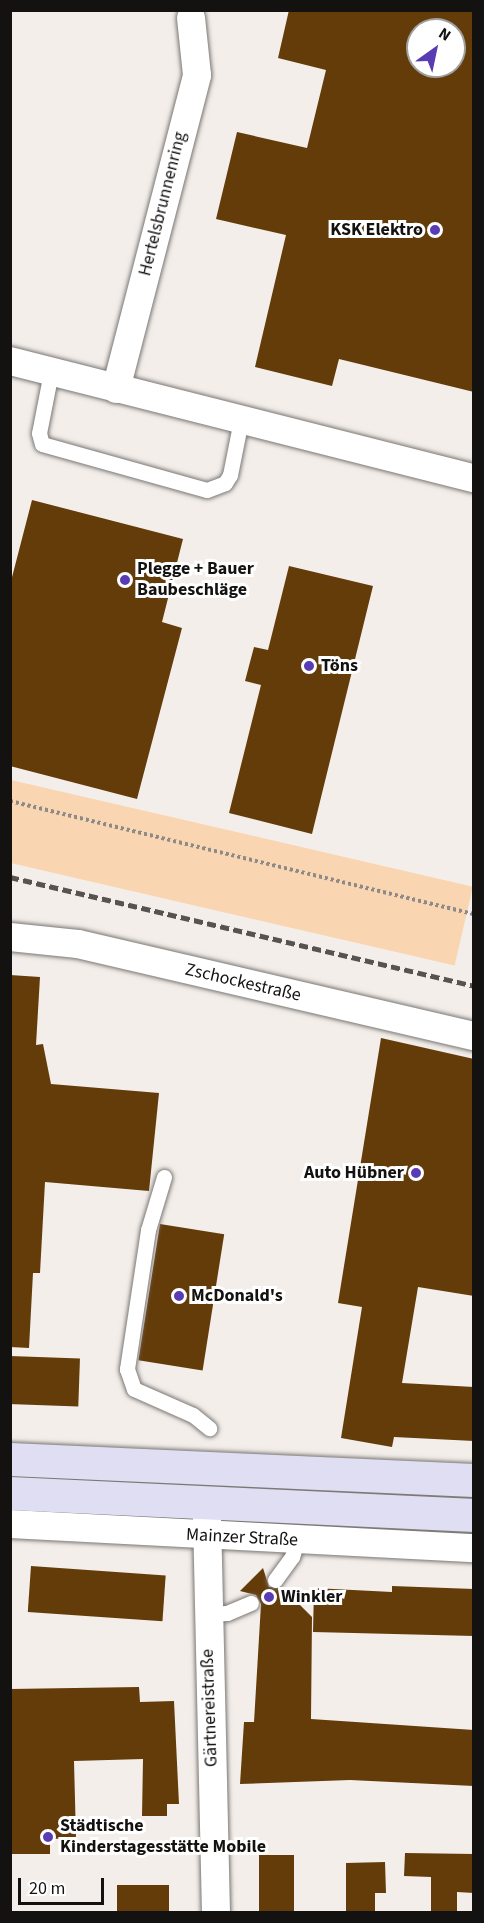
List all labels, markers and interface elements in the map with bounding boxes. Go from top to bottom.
north arrow [406,18,466,78]
text: N [434,22,455,47]
street label: Hertelsbrunnenring [135,130,191,278]
place label: KSK Elektro [330,219,423,241]
marker: KSK Elektro [428,223,442,237]
place label: Plegge + Bauer Baubeschläge [137,559,254,602]
marker: Plegge + Bauer Baubeschläge [118,573,132,587]
place label: Töns [321,655,358,677]
marker: Töns [302,659,316,673]
street label: Zschockestraße [183,959,303,1007]
place label: Auto Hübner [304,1162,404,1184]
marker: Auto Hübner [409,1166,423,1180]
place label: McDonald's [191,1285,283,1307]
marker: McDonald's [172,1289,186,1303]
street label: Mainzer Straße [185,1524,299,1552]
place label: Winkler [281,1586,342,1608]
marker: Winkler [262,1590,276,1604]
street label: Gärtnereistraße [197,1649,223,1767]
place label: Städtische Kinderstagesstätte Mobile [60,1816,266,1858]
marker: Städtische Kinderstagesstätte Mobile [41,1830,55,1844]
scale bar [21,1866,106,1904]
text: 20 m [29,1876,65,1901]

